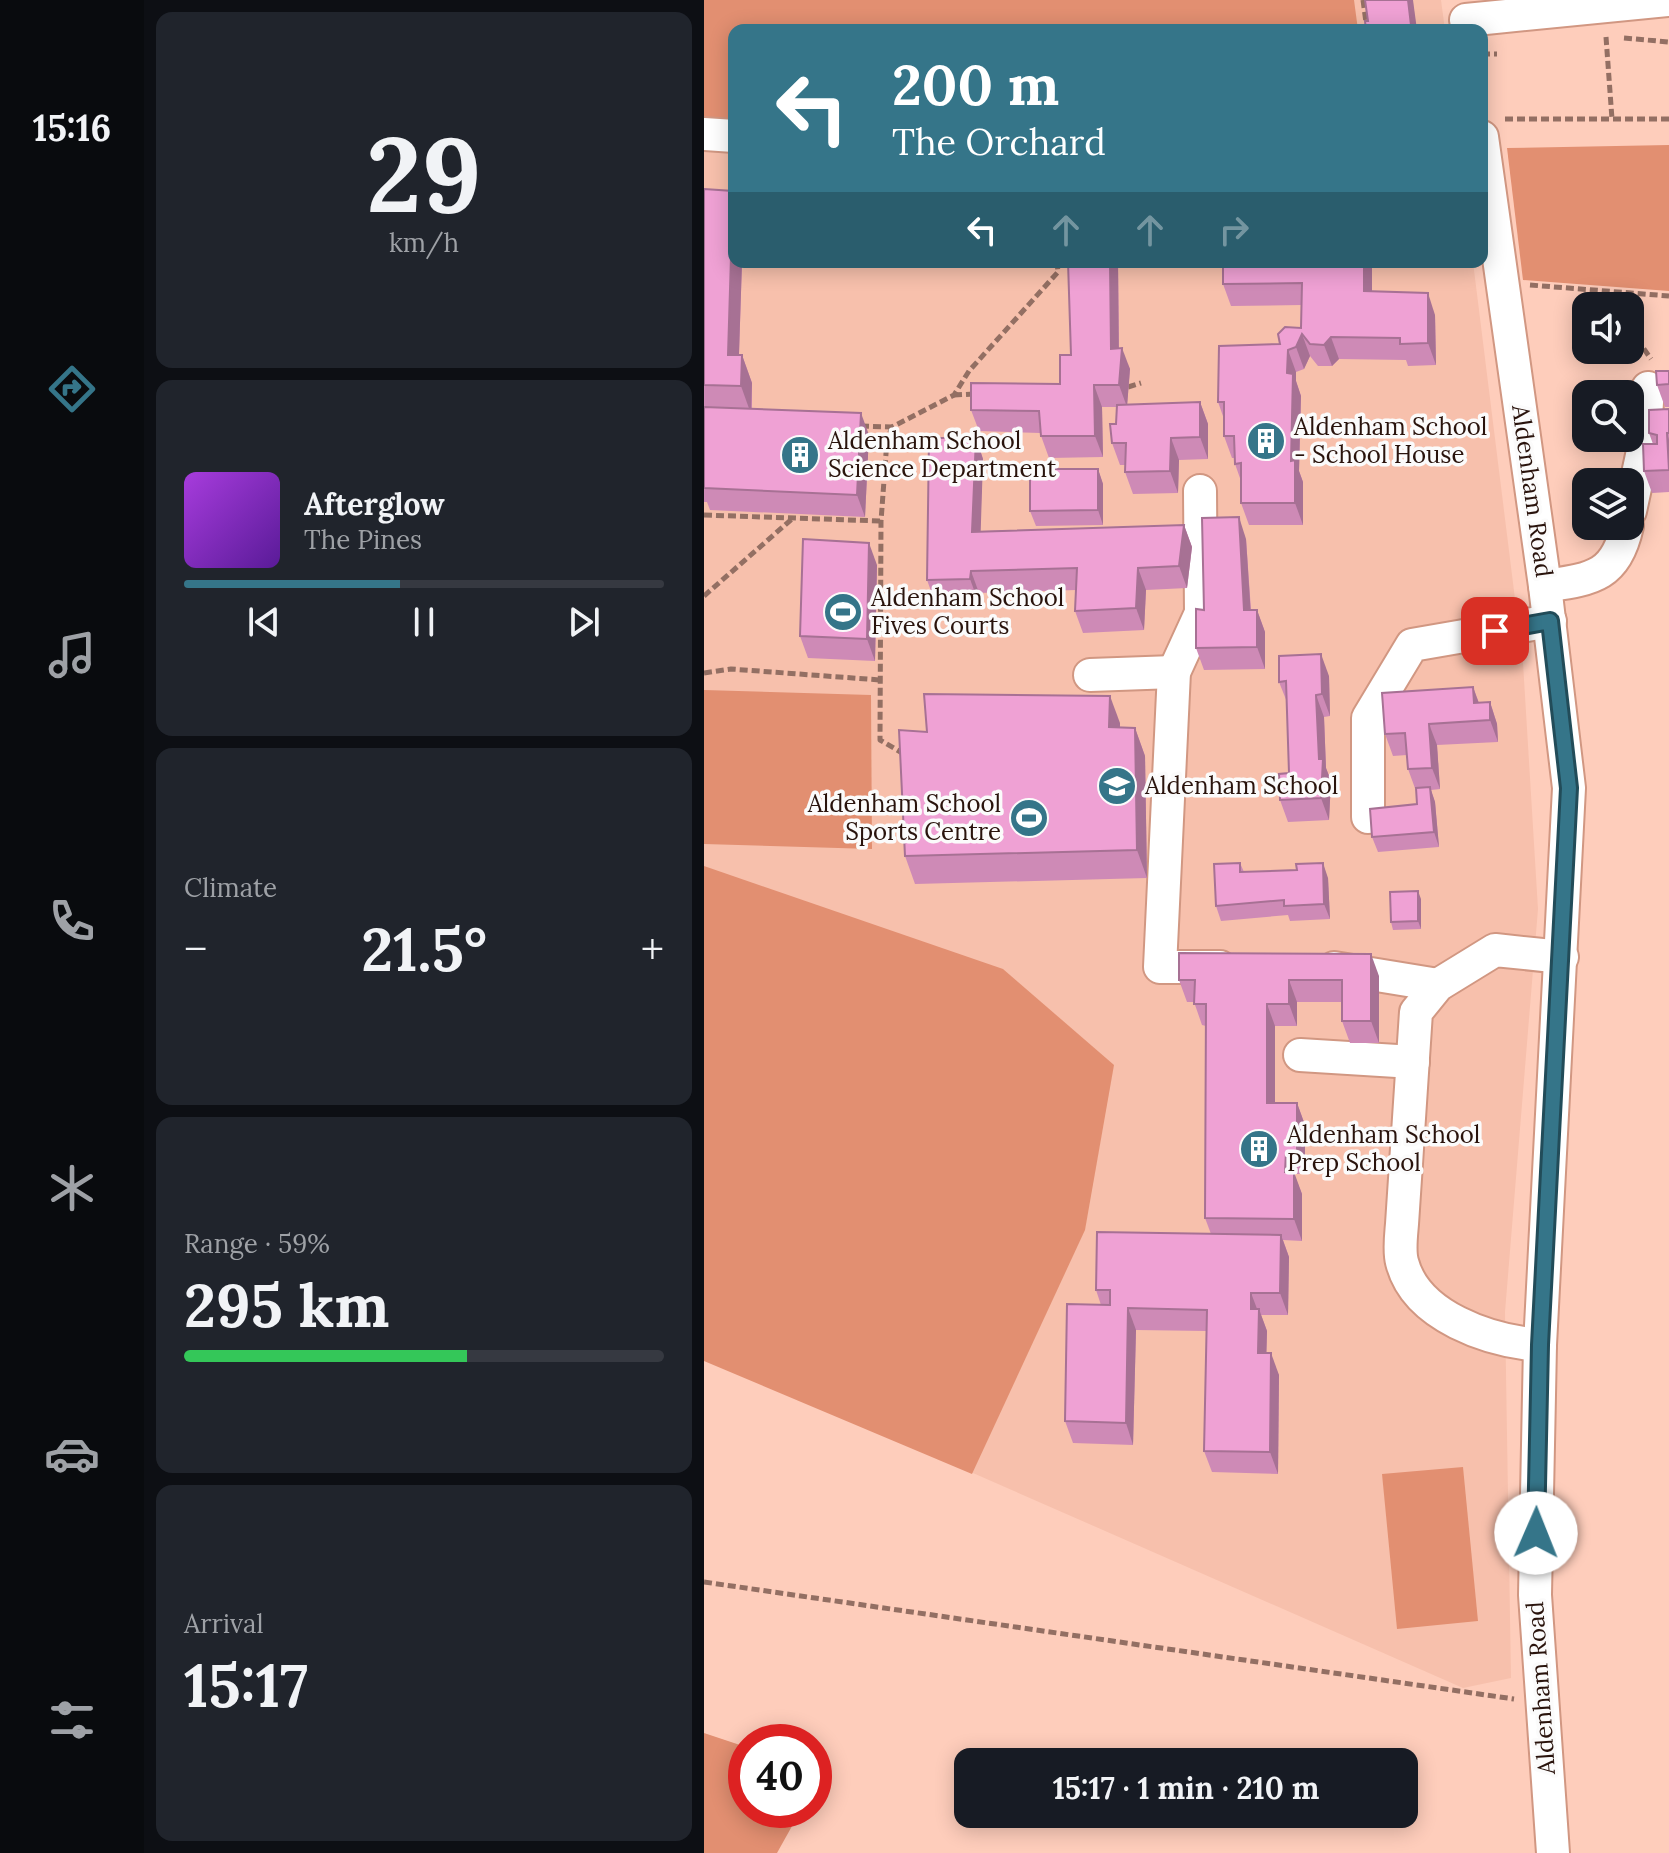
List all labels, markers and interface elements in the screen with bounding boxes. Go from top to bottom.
text: 200 m [892,49,1059,120]
icon: left [760,56,864,160]
text: 15:16 [33,105,111,151]
text: 29 [366,107,482,240]
text: The Orchard [892,119,1106,165]
icon: left [960,208,1004,252]
icon: ahead [1044,208,1088,252]
icon: ahead [1128,208,1172,252]
icon: right [1212,208,1256,252]
text: km/h [389,226,459,259]
map controls [1572,292,1644,540]
button: sound [1572,292,1644,364]
icon: directions [44,361,100,417]
button: search [1572,380,1644,452]
street label: Aldenham Road [1505,402,1560,579]
place label: Aldenham School - School House [1293,411,1487,470]
building icon: Aldenham School - School House [1245,420,1287,462]
place label: Aldenham School Science Department [827,425,1057,484]
building icon: Aldenham School Science Department [779,434,821,476]
button: layers [1572,468,1644,540]
text: Afterglow [304,485,445,523]
text: The Pines [304,523,422,556]
place label: Aldenham School Fives Courts [870,582,1064,641]
sports icon: Aldenham School Fives Courts [822,591,864,633]
pin [1461,597,1529,665]
icon: previous [242,600,286,644]
icon: pause [402,600,446,644]
icon: next [562,600,606,644]
icon: arrive [1473,609,1517,653]
icon: music [44,627,100,683]
school or university icon: Aldenham School [1096,765,1138,807]
place label: Aldenham School [1144,770,1338,801]
place label: Aldenham School Sports Centre [807,788,1001,847]
sports icon: Aldenham School Sports Centre [1008,797,1050,839]
text: Climate [184,871,277,904]
icon: phone [44,893,100,949]
text: 21.5° [361,911,487,987]
text: − [184,921,207,977]
text: + [641,921,664,977]
place label: Aldenham School Prep School [1286,1119,1480,1178]
building icon: Aldenham School Prep School [1238,1128,1280,1170]
icon: climate [44,1160,100,1216]
text: Range · 59% [184,1227,330,1260]
text: 295 km [184,1267,390,1343]
icon: car [44,1426,100,1482]
position arrow [1494,1491,1578,1575]
street label: Aldenham Road [1519,1600,1562,1777]
text: Arrival [184,1607,263,1640]
text: 15:17 [184,1647,308,1723]
icon: filters [44,1692,100,1748]
speed limit sign: 40 [728,1724,832,1828]
text: 15:17 · 1 min · 210 m [1053,1769,1319,1807]

